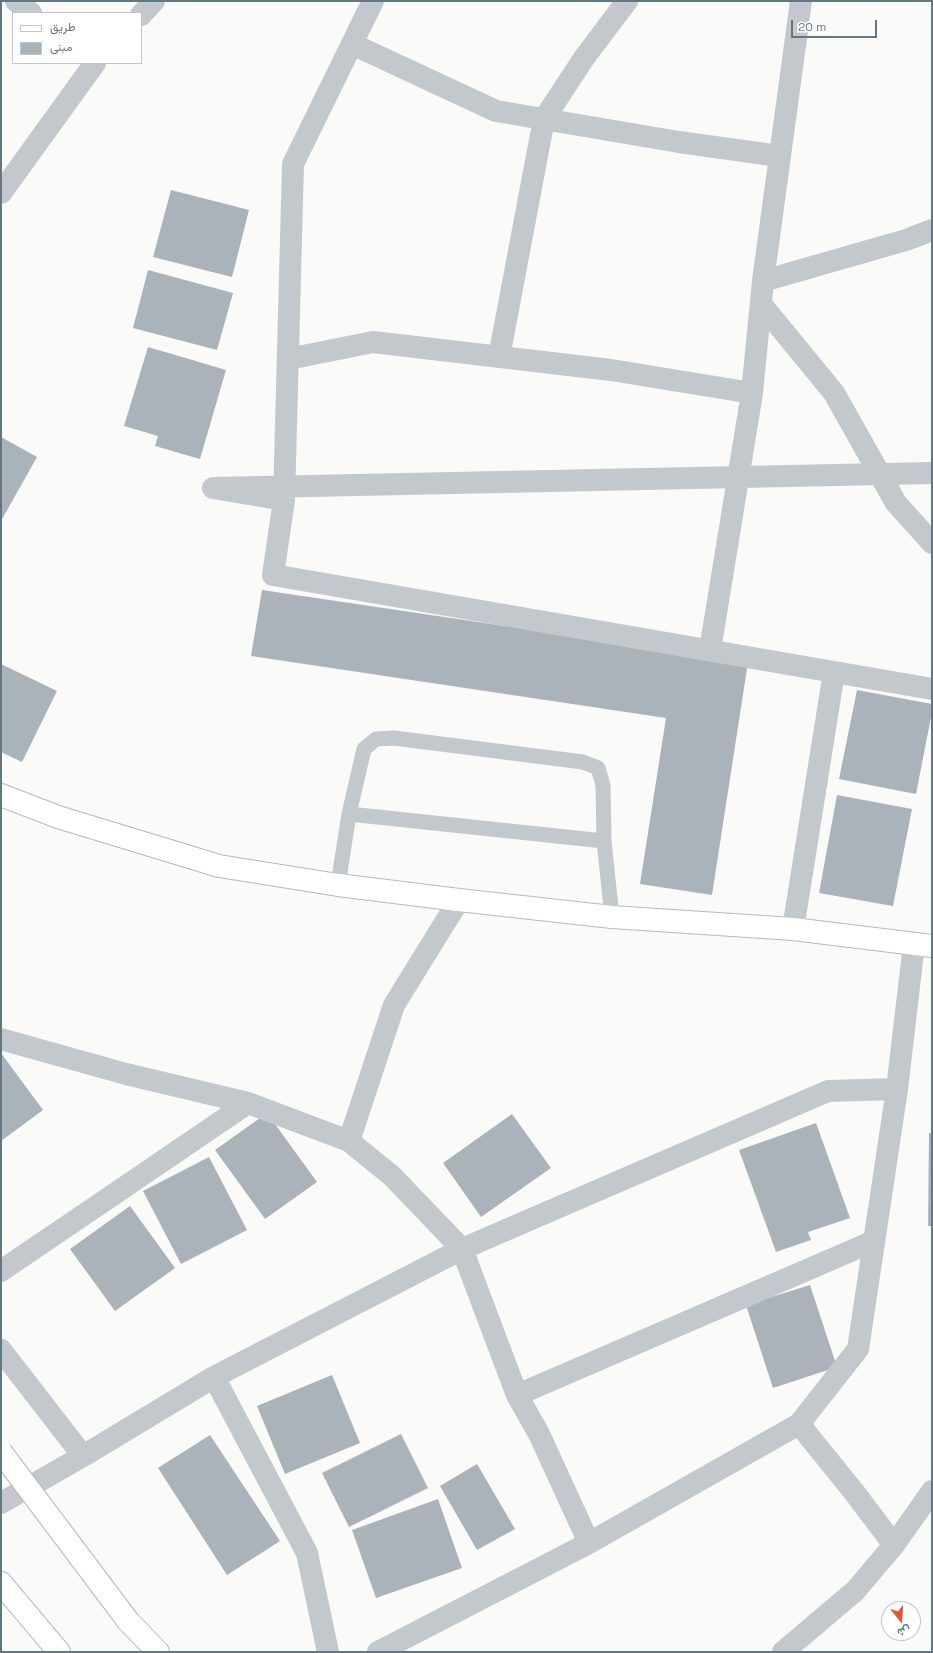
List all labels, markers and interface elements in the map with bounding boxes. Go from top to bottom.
legend [12,12,142,64]
scale bar [793,12,879,38]
text: طريق [50,19,75,35]
text: 20 m [798,19,826,35]
text: مبنى [50,39,72,55]
north arrow [881,1601,921,1641]
text: ش [896,1623,913,1640]

